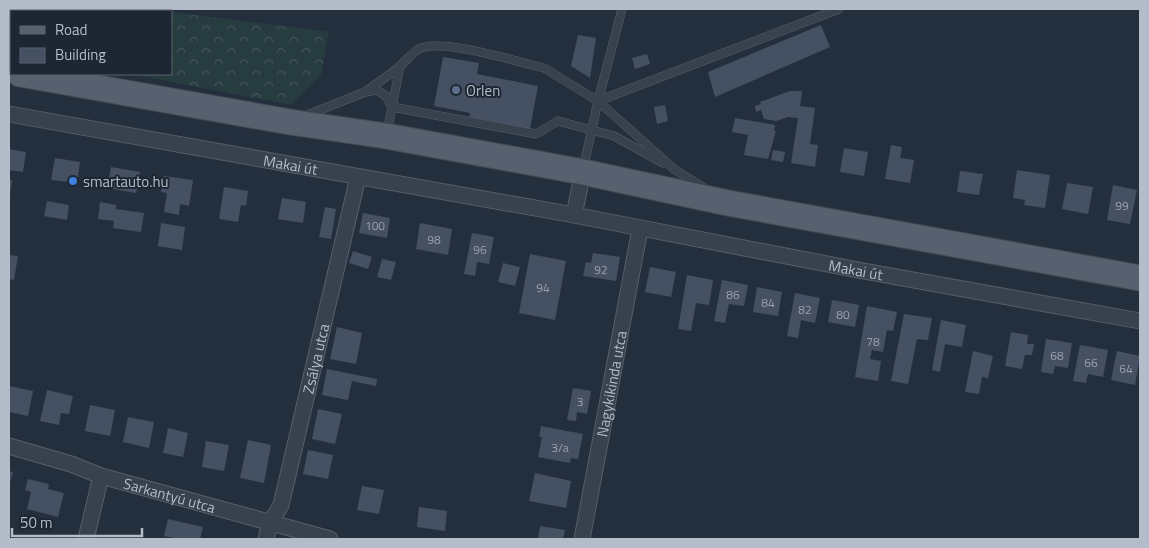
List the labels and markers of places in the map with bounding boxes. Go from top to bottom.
place label: Orlen [466,79,500,102]
marker: Orlen [450,84,462,96]
place label: smartauto.hu [83,170,168,193]
marker: smartauto.hu [67,175,79,187]

